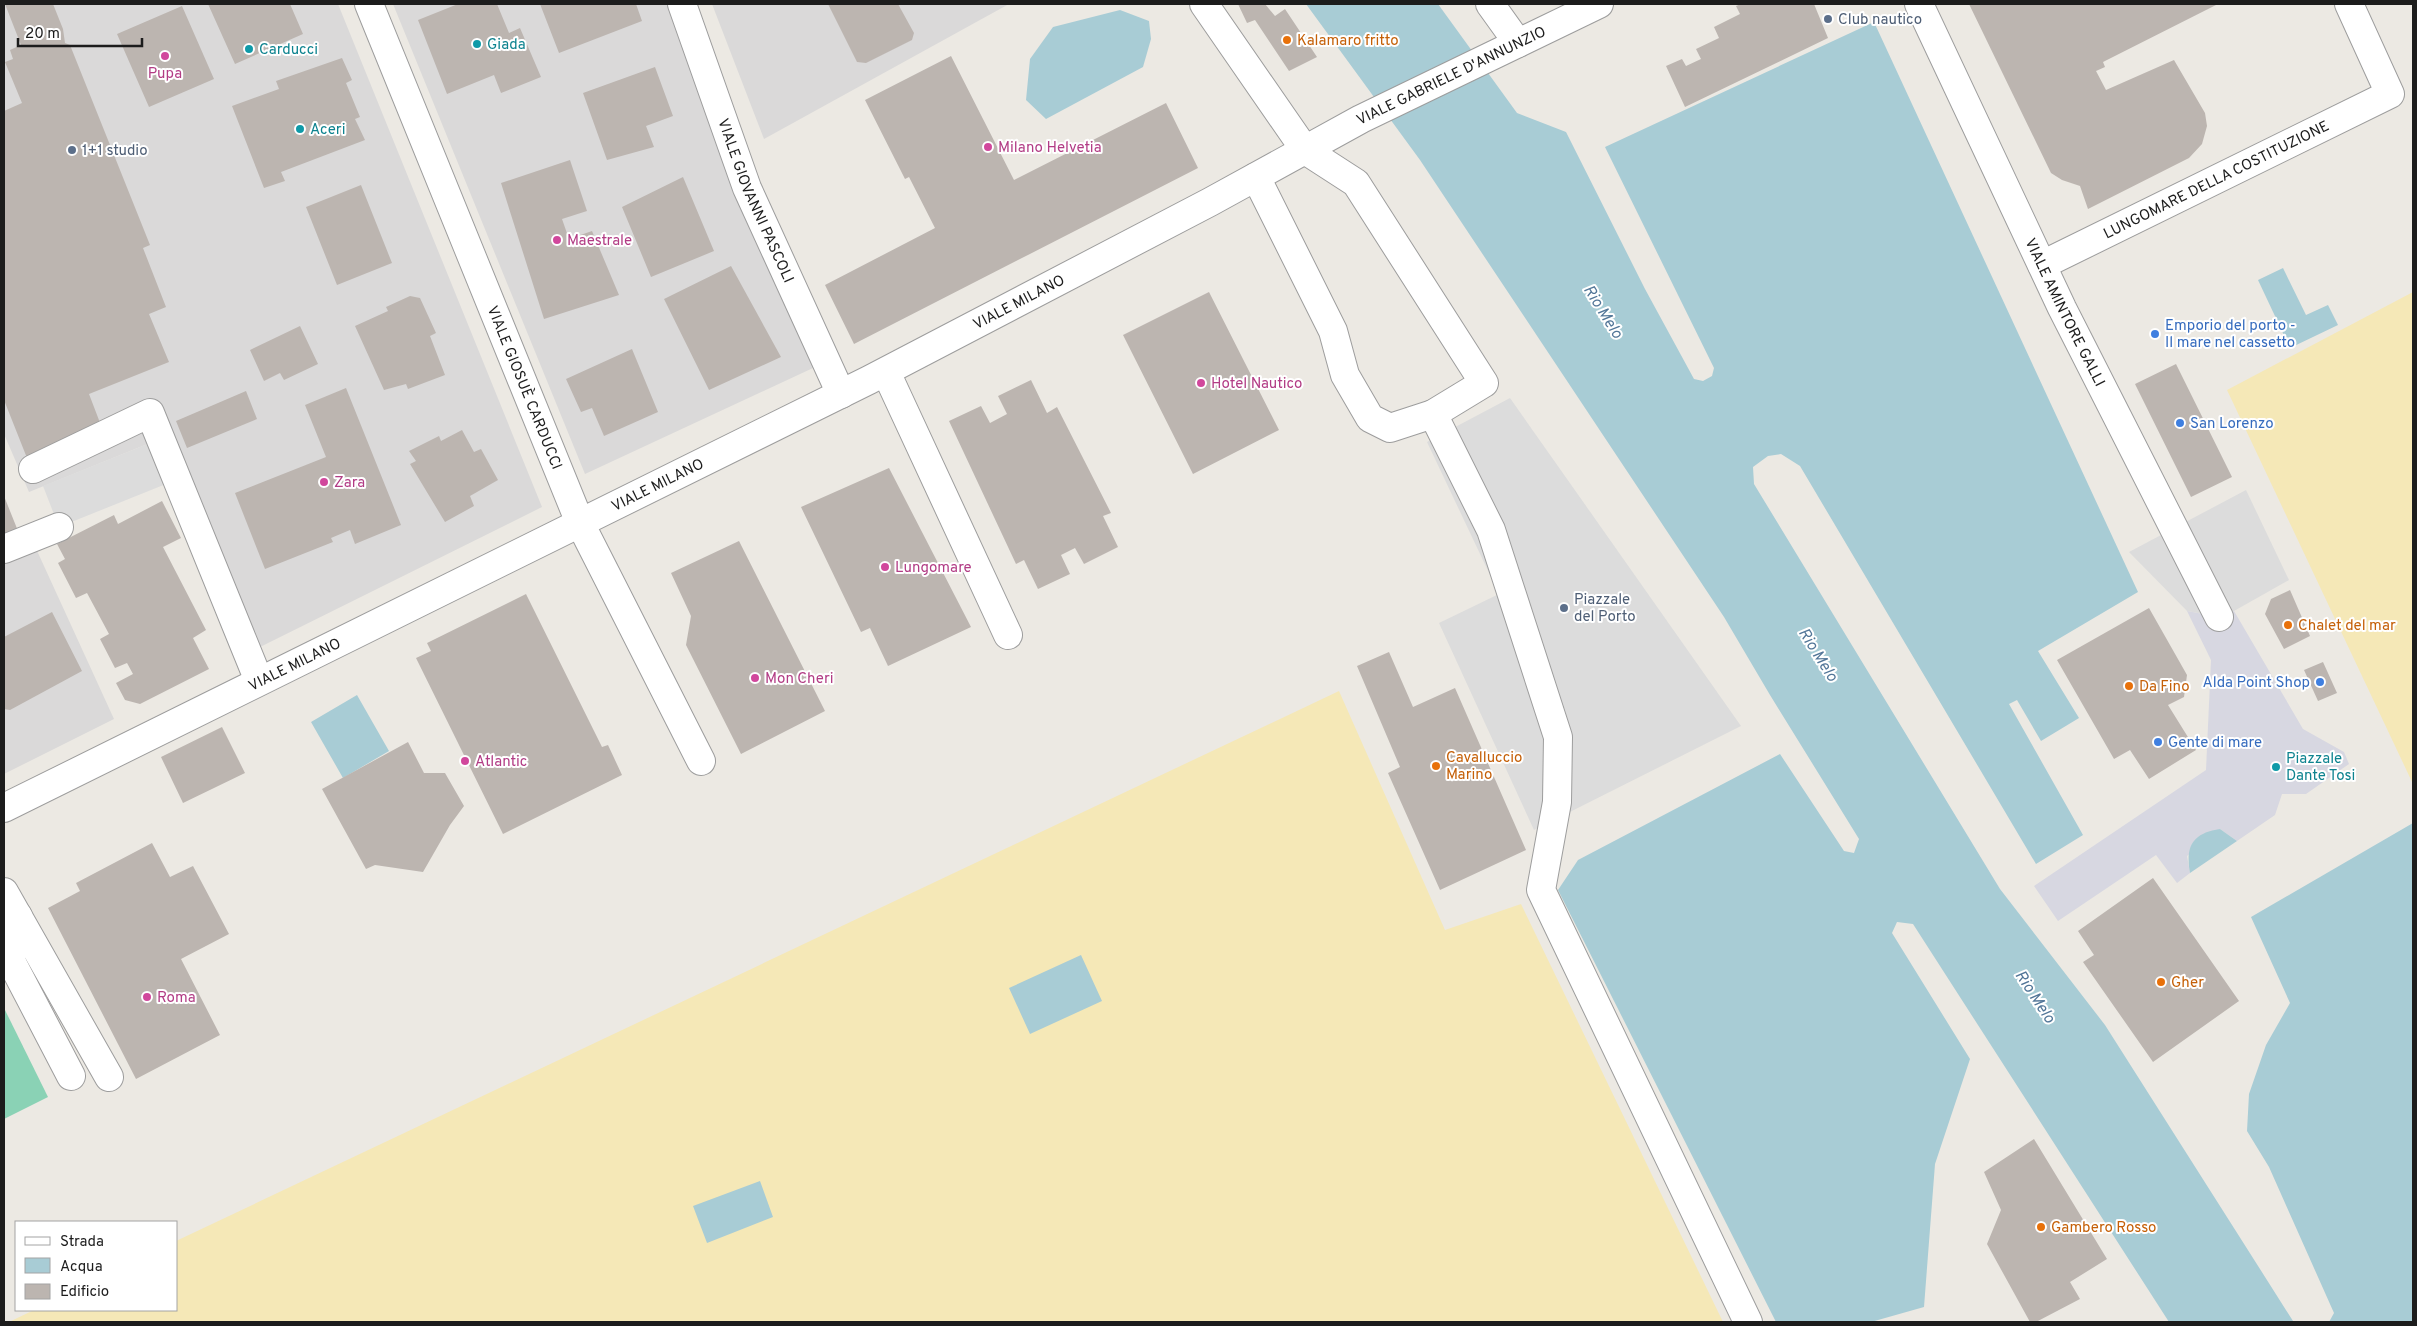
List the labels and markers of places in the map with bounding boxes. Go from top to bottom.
place label: Club nautico [1838,11,1922,30]
marker: Club nautico [1822,13,1834,25]
place label: Kalamaro fritto [1297,32,1399,51]
marker: Kalamaro fritto [1281,34,1293,46]
place label: Giada [487,36,526,55]
marker: Giada [471,38,483,50]
place label: Carducci [259,41,318,60]
marker: Carducci [243,43,255,55]
marker: Pupa [159,50,171,62]
place label: Pupa [148,65,182,84]
place label: Aceri [310,121,345,140]
marker: Aceri [294,123,306,135]
place label: Milano Helvetia [998,139,1102,158]
marker: Milano Helvetia [982,141,994,153]
place label: 1+1 studio [82,142,148,161]
marker: 1+1 studio [66,144,78,156]
place label: Maestrale [567,232,632,251]
marker: Maestrale [551,234,563,246]
place label: Emporio del porto - Il mare nel cassetto [2165,317,2296,353]
marker: Emporio del porto - Il mare nel cassetto [2149,328,2161,340]
place label: Hotel Nautico [1211,375,1302,394]
marker: Hotel Nautico [1195,377,1207,389]
place label: San Lorenzo [2190,415,2274,434]
marker: San Lorenzo [2174,417,2186,429]
place label: Zara [334,474,365,493]
marker: Zara [318,476,330,488]
place label: Lungomare [895,559,972,578]
marker: Lungomare [879,561,891,573]
place label: Piazzale del Porto [1574,591,1636,627]
marker: Piazzale del Porto [1558,602,1570,614]
place label: Chalet del mar [2298,617,2396,636]
marker: Chalet del mar [2282,619,2294,631]
place label: Mon Cheri [765,670,834,689]
marker: Mon Cheri [749,672,761,684]
place label: Alda Point Shop [2203,674,2310,693]
marker: Alda Point Shop [2314,676,2326,688]
place label: Da Fino [2139,678,2190,697]
marker: Da Fino [2123,680,2135,692]
place label: Gente di mare [2168,734,2262,753]
marker: Gente di mare [2152,736,2164,748]
place label: Cavalluccio Marino [1446,749,1522,785]
place label: Piazzale Dante Tosi [2286,750,2355,786]
place label: Atlantic [475,753,527,772]
marker: Atlantic [459,755,471,767]
marker: Cavalluccio Marino [1430,760,1442,772]
marker: Piazzale Dante Tosi [2270,761,2282,773]
place label: Gher [2171,974,2204,993]
marker: Gher [2155,976,2167,988]
place label: Roma [157,989,196,1008]
marker: Roma [141,991,153,1003]
place label: Gambero Rosso [2051,1219,2156,1238]
marker: Gambero Rosso [2035,1221,2047,1233]

